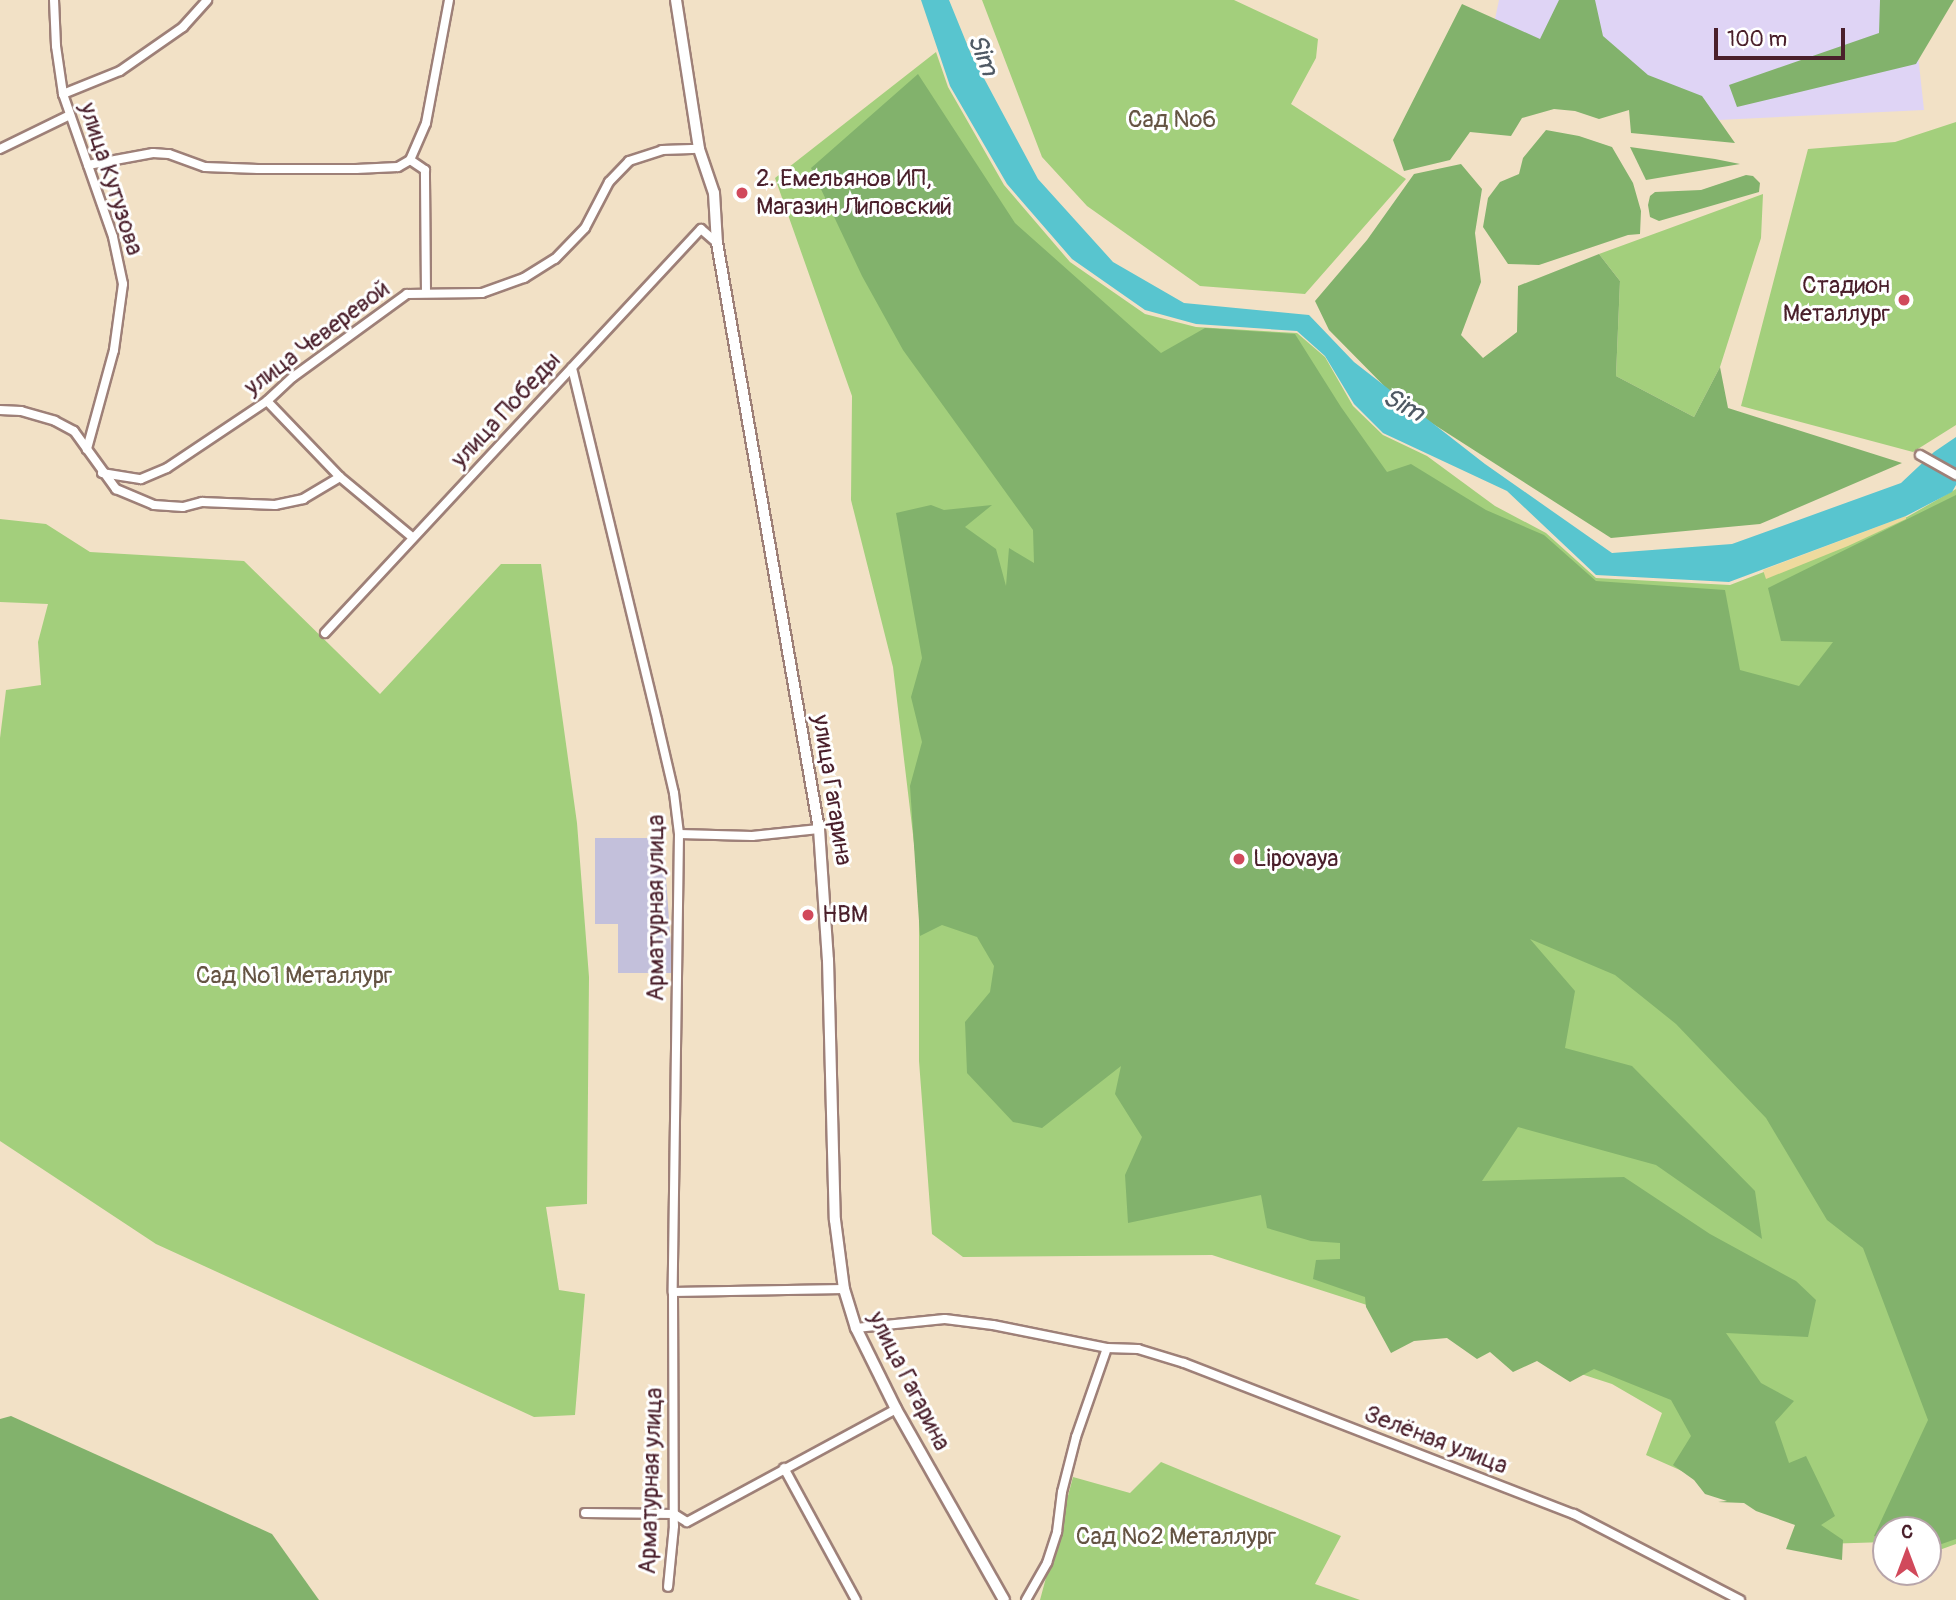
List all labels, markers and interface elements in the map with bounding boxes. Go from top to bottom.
scale bar [1718,14,1849,58]
text: 100 m [1727,26,1787,53]
water label: Sim [960,30,1004,80]
street label: улица Кутузова [73,99,149,259]
park label: Сад №6 [1128,106,1216,134]
place label: 2. Емельянов ИП, Магазин Липовский [756,165,952,221]
marker: 2. Емельянов ИП, Магазин Липовский [734,185,750,201]
place label: Стадион Металлург [1783,272,1890,328]
street label: улица Чеверевой [239,274,395,402]
marker: Стадион Металлург [1896,292,1912,308]
street label: улица Победы [445,346,567,474]
water label: Sim [1377,382,1429,430]
street label: улица Гагарина [806,713,858,867]
street label: Арматурная улица [642,815,670,1001]
place label: Lipovaya [1253,845,1338,873]
marker: Lipovaya [1231,851,1247,867]
place label: НВМ [822,901,868,929]
marker: НВМ [800,907,816,923]
park label: Сад №1 Металлург [196,962,392,990]
street label: улица Гагарина [862,1307,956,1455]
street label: Арматурная улица [633,1387,669,1575]
street label: Зелёная улица [1360,1399,1512,1481]
north arrow [1872,1516,1942,1586]
text: С [1901,1520,1913,1544]
park label: Сад №2 Металлург [1076,1523,1276,1551]

